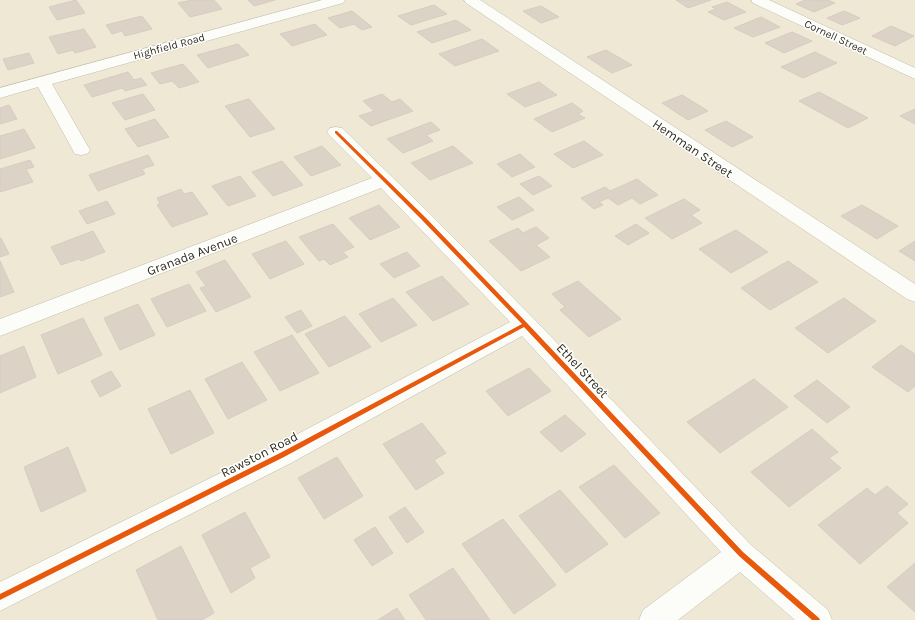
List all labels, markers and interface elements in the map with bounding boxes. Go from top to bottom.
street label: Cornell Street [802,17,869,58]
street label: Highfield Road [132,31,206,62]
street label: Hemman Street [650,116,736,181]
street label: Granada Avenue [145,230,240,279]
street label: Ethel Street [554,340,612,401]
street label: Rawston Road [218,429,300,480]

